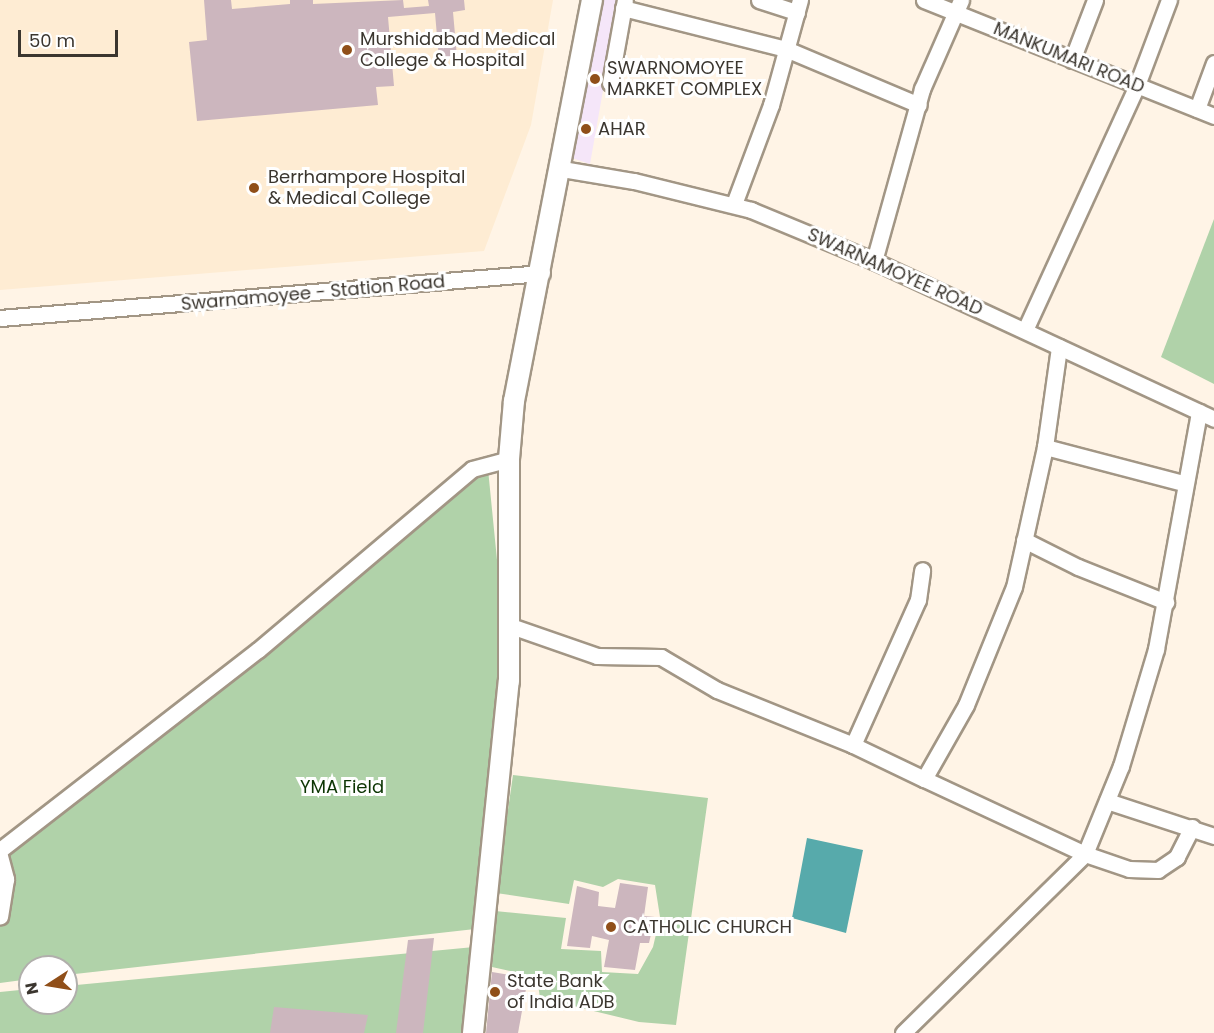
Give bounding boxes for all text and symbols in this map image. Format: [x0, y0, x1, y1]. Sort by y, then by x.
scale bar [21, 18, 122, 56]
street label: MANKUMARI ROAD [990, 18, 1148, 98]
text: 50 m [29, 28, 75, 53]
place label: Murshidabad Medical College & Hospital [360, 29, 555, 72]
marker: Murshidabad Medical College & Hospital [338, 41, 356, 59]
place label: SWARNOMOYEE MARKET COMPLEX [607, 58, 762, 100]
marker: SWARNOMOYEE MARKET COMPLEX [588, 72, 602, 86]
place label: AHAR [598, 118, 646, 140]
marker: AHAR [579, 122, 593, 136]
place label: Berrhampore Hospital & Medical College [268, 167, 465, 210]
marker: Berrhampore Hospital & Medical College [245, 179, 263, 197]
street label: SWARNAMOYEE ROAD [804, 224, 986, 320]
street label: Swarnamoyee - Station Road [180, 271, 446, 315]
park label: YMA Field [300, 776, 384, 798]
place label: CATHOLIC CHURCH [623, 916, 792, 938]
marker: CATHOLIC CHURCH [604, 920, 618, 934]
north arrow [18, 955, 78, 1015]
place label: State Bank of India ADB [507, 971, 615, 1014]
text: N [19, 980, 44, 997]
marker: State Bank of India ADB [488, 985, 502, 999]

